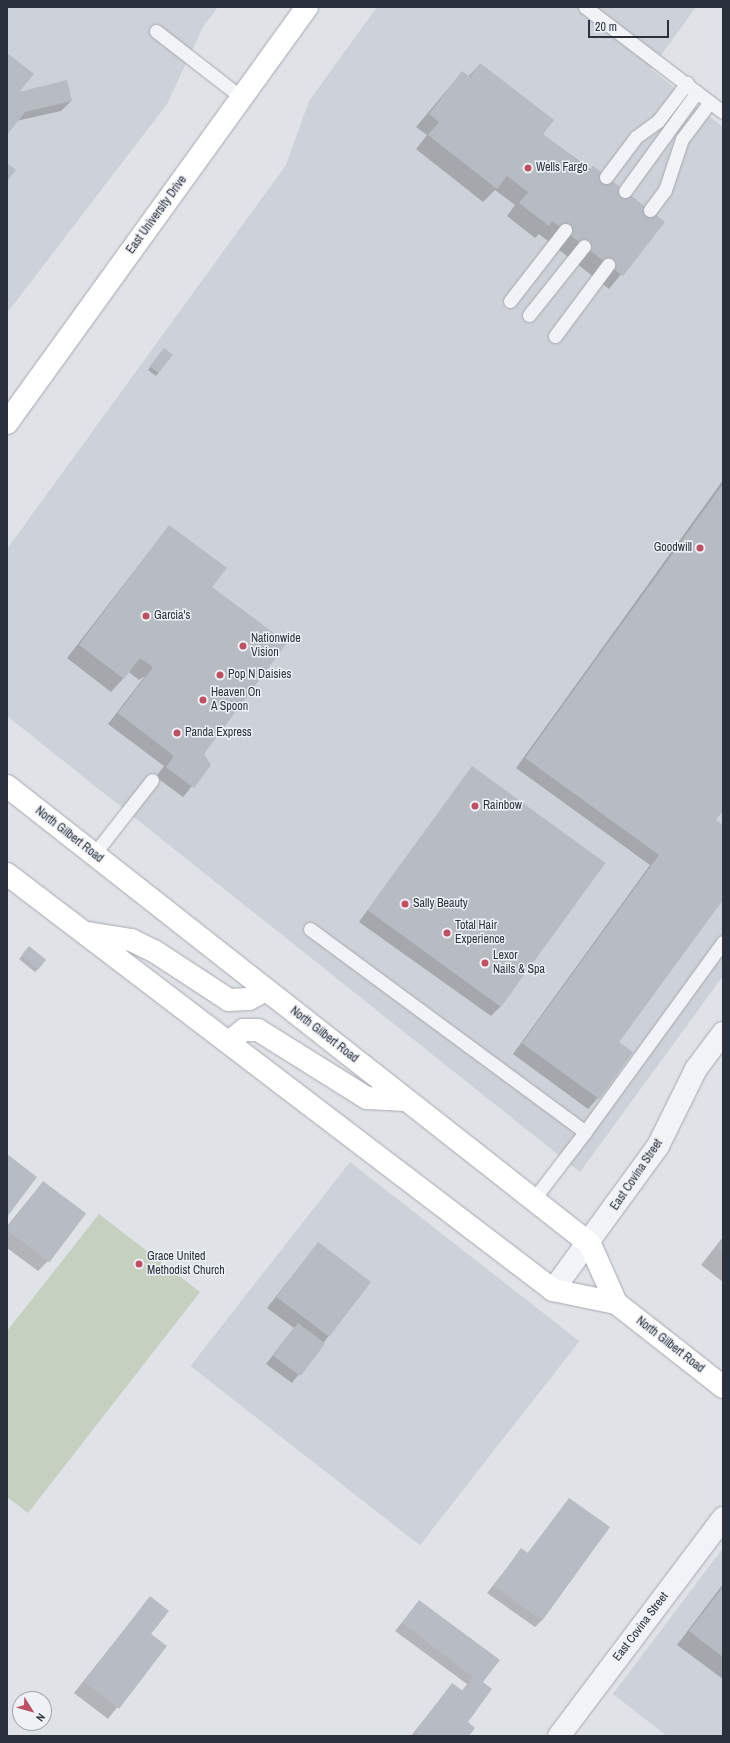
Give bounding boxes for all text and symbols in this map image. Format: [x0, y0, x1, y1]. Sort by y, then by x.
scale bar [590, 12, 671, 38]
text: 20 m [595, 19, 617, 35]
place label: Wells Fargo [536, 161, 588, 175]
marker: Wells Fargo [523, 163, 533, 173]
street label: East University Drive [124, 173, 190, 257]
place label: Goodwill [654, 541, 692, 555]
marker: Goodwill [695, 543, 705, 553]
place label: Garcia's [154, 609, 190, 623]
marker: Garcia's [141, 611, 151, 621]
place label: Nationwide Vision [251, 632, 301, 660]
marker: Nationwide Vision [238, 641, 248, 651]
place label: Pop N Daisies [228, 668, 291, 682]
marker: Pop N Daisies [215, 670, 225, 680]
place label: Heaven On A Spoon [211, 686, 261, 714]
marker: Heaven On A Spoon [198, 695, 208, 705]
place label: Panda Express [185, 726, 252, 740]
marker: Panda Express [172, 728, 182, 738]
place label: Rainbow [483, 799, 522, 813]
marker: Rainbow [470, 801, 480, 811]
street label: North Gilbert Road [32, 804, 106, 866]
place label: Sally Beauty [413, 897, 468, 911]
marker: Sally Beauty [400, 899, 410, 909]
place label: Total Hair Experience [455, 919, 505, 947]
marker: Total Hair Experience [442, 928, 452, 938]
place label: Lexor Nails & Spa [493, 949, 545, 977]
marker: Lexor Nails & Spa [480, 958, 490, 968]
street label: North Gilbert Road [287, 1004, 361, 1066]
street label: East Covina Street [608, 1137, 666, 1213]
place label: Grace United Methodist Church [147, 1250, 225, 1278]
marker: Grace United Methodist Church [134, 1259, 144, 1269]
street label: North Gilbert Road [633, 1314, 707, 1376]
street label: East Covina Street [610, 1590, 672, 1664]
north arrow [12, 1691, 52, 1731]
text: N [33, 1711, 48, 1724]

